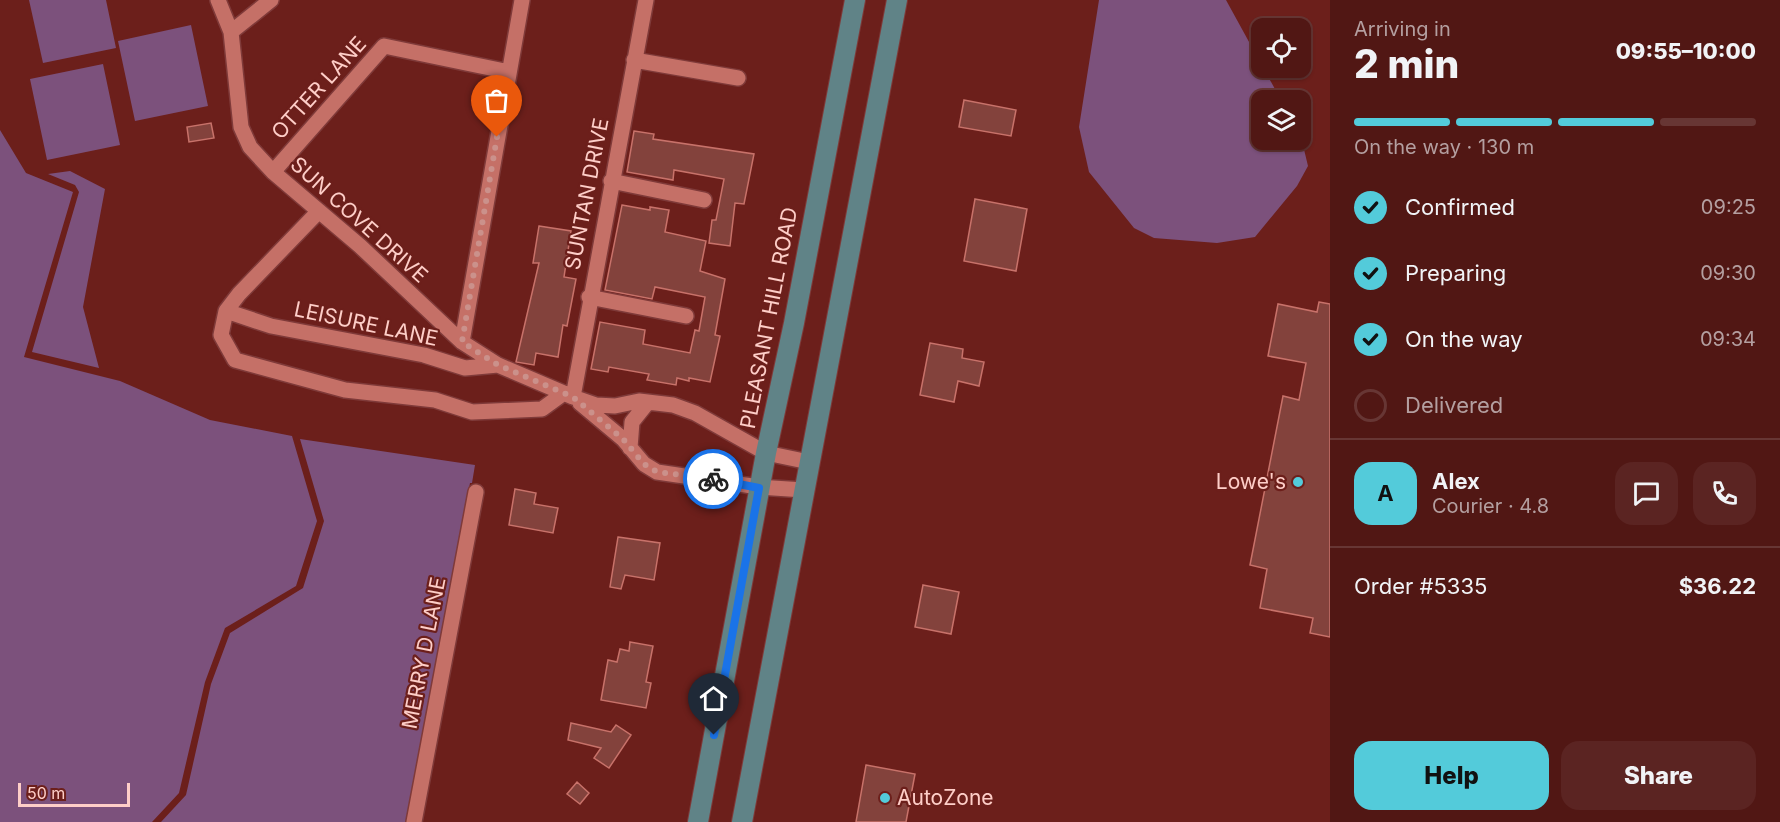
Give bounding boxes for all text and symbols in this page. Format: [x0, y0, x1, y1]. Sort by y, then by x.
text: Arriving in [1354, 17, 1451, 41]
map controls [1251, 18, 1311, 150]
button: locate [1251, 18, 1311, 78]
street label: OTTER LANE [266, 31, 371, 144]
text: 09:55–10:00 [1616, 38, 1756, 64]
text: 2 min [1354, 40, 1459, 87]
pin [471, 75, 522, 137]
icon: bag [480, 84, 513, 117]
button: layers [1251, 90, 1311, 150]
street label: SUNTAN DRIVE [560, 116, 614, 272]
text: On the way · 130 m [1354, 135, 1534, 159]
street label: SUN COVE DRIVE [286, 151, 433, 288]
icon: check [1354, 191, 1387, 224]
text: Confirmed [1405, 194, 1515, 220]
text: 09:25 [1701, 195, 1756, 219]
street label: PLEASANT HILL ROAD [735, 205, 802, 431]
icon: check [1354, 257, 1387, 290]
text: Preparing [1405, 260, 1506, 286]
text: 09:30 [1700, 261, 1756, 285]
street label: LEISURE LANE [292, 296, 440, 351]
icon: check [1354, 323, 1387, 356]
text: On the way [1405, 326, 1523, 352]
text: 09:34 [1700, 327, 1756, 351]
text: Delivered [1405, 392, 1503, 418]
courier [683, 449, 743, 509]
button: chat [1615, 462, 1678, 525]
button: phone [1693, 462, 1756, 525]
icon: bike [697, 463, 730, 496]
text: Alex [1432, 468, 1480, 494]
place label: Lowe's [1216, 469, 1286, 494]
marker: Lowe's [1291, 475, 1305, 489]
text: A [1377, 480, 1394, 506]
text: Courier · 4.8 [1432, 494, 1549, 518]
text: Order #5335 [1354, 573, 1487, 599]
text: $36.22 [1679, 573, 1756, 599]
street label: MERRY D LANE [397, 575, 450, 731]
pin [688, 673, 739, 735]
icon: home [697, 682, 730, 715]
button: Help [1354, 741, 1549, 810]
button: Share [1561, 741, 1756, 810]
scale bar [18, 780, 130, 808]
text: 50 m [27, 783, 65, 803]
place label: AutoZone [897, 785, 994, 810]
marker: AutoZone [878, 791, 892, 805]

